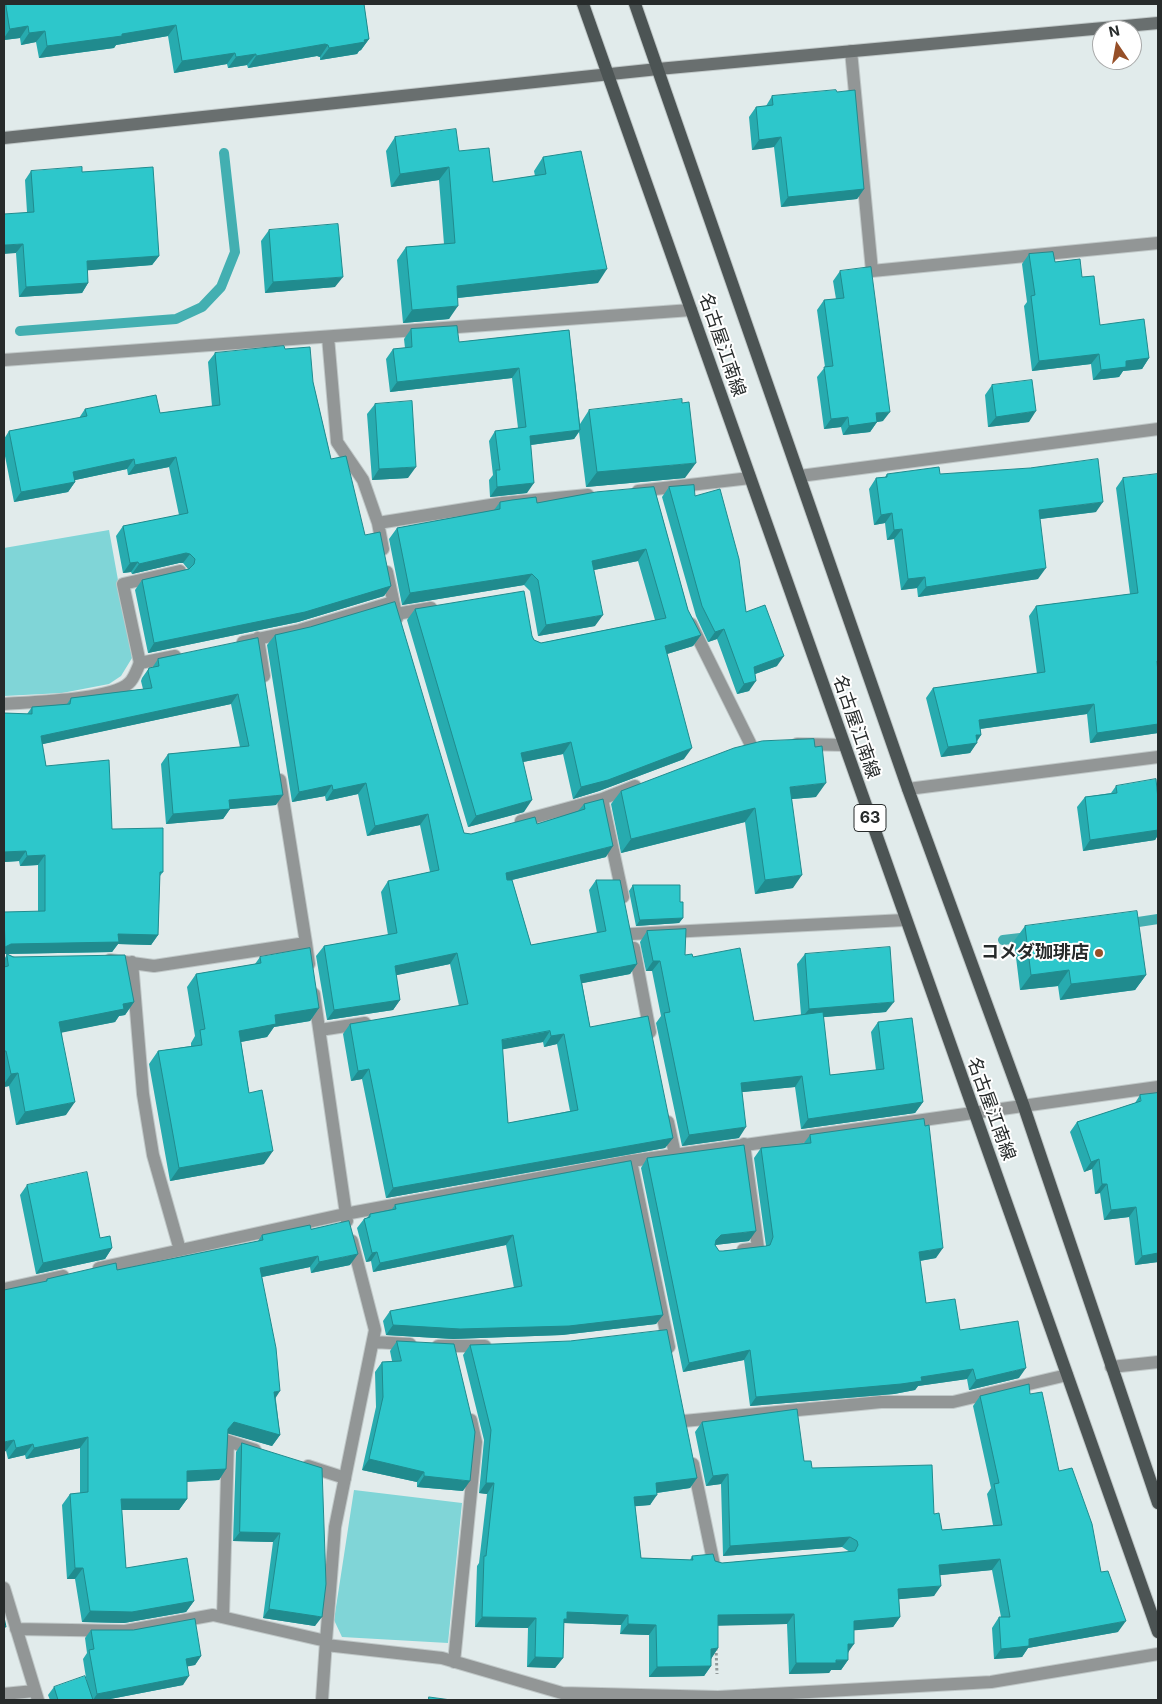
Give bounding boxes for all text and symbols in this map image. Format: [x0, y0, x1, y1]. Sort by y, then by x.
north arrow [1092, 20, 1142, 70]
text: N [1107, 21, 1121, 40]
street label: 名古屋江南線 [694, 290, 750, 400]
street label: 名古屋江南線 [828, 672, 884, 782]
road number: 63 [854, 804, 886, 831]
place label: コメダ珈琲店 [981, 942, 1089, 964]
marker: コメダ珈琲店 [1093, 947, 1105, 959]
street label: 名古屋江南線 [962, 1055, 1020, 1163]

